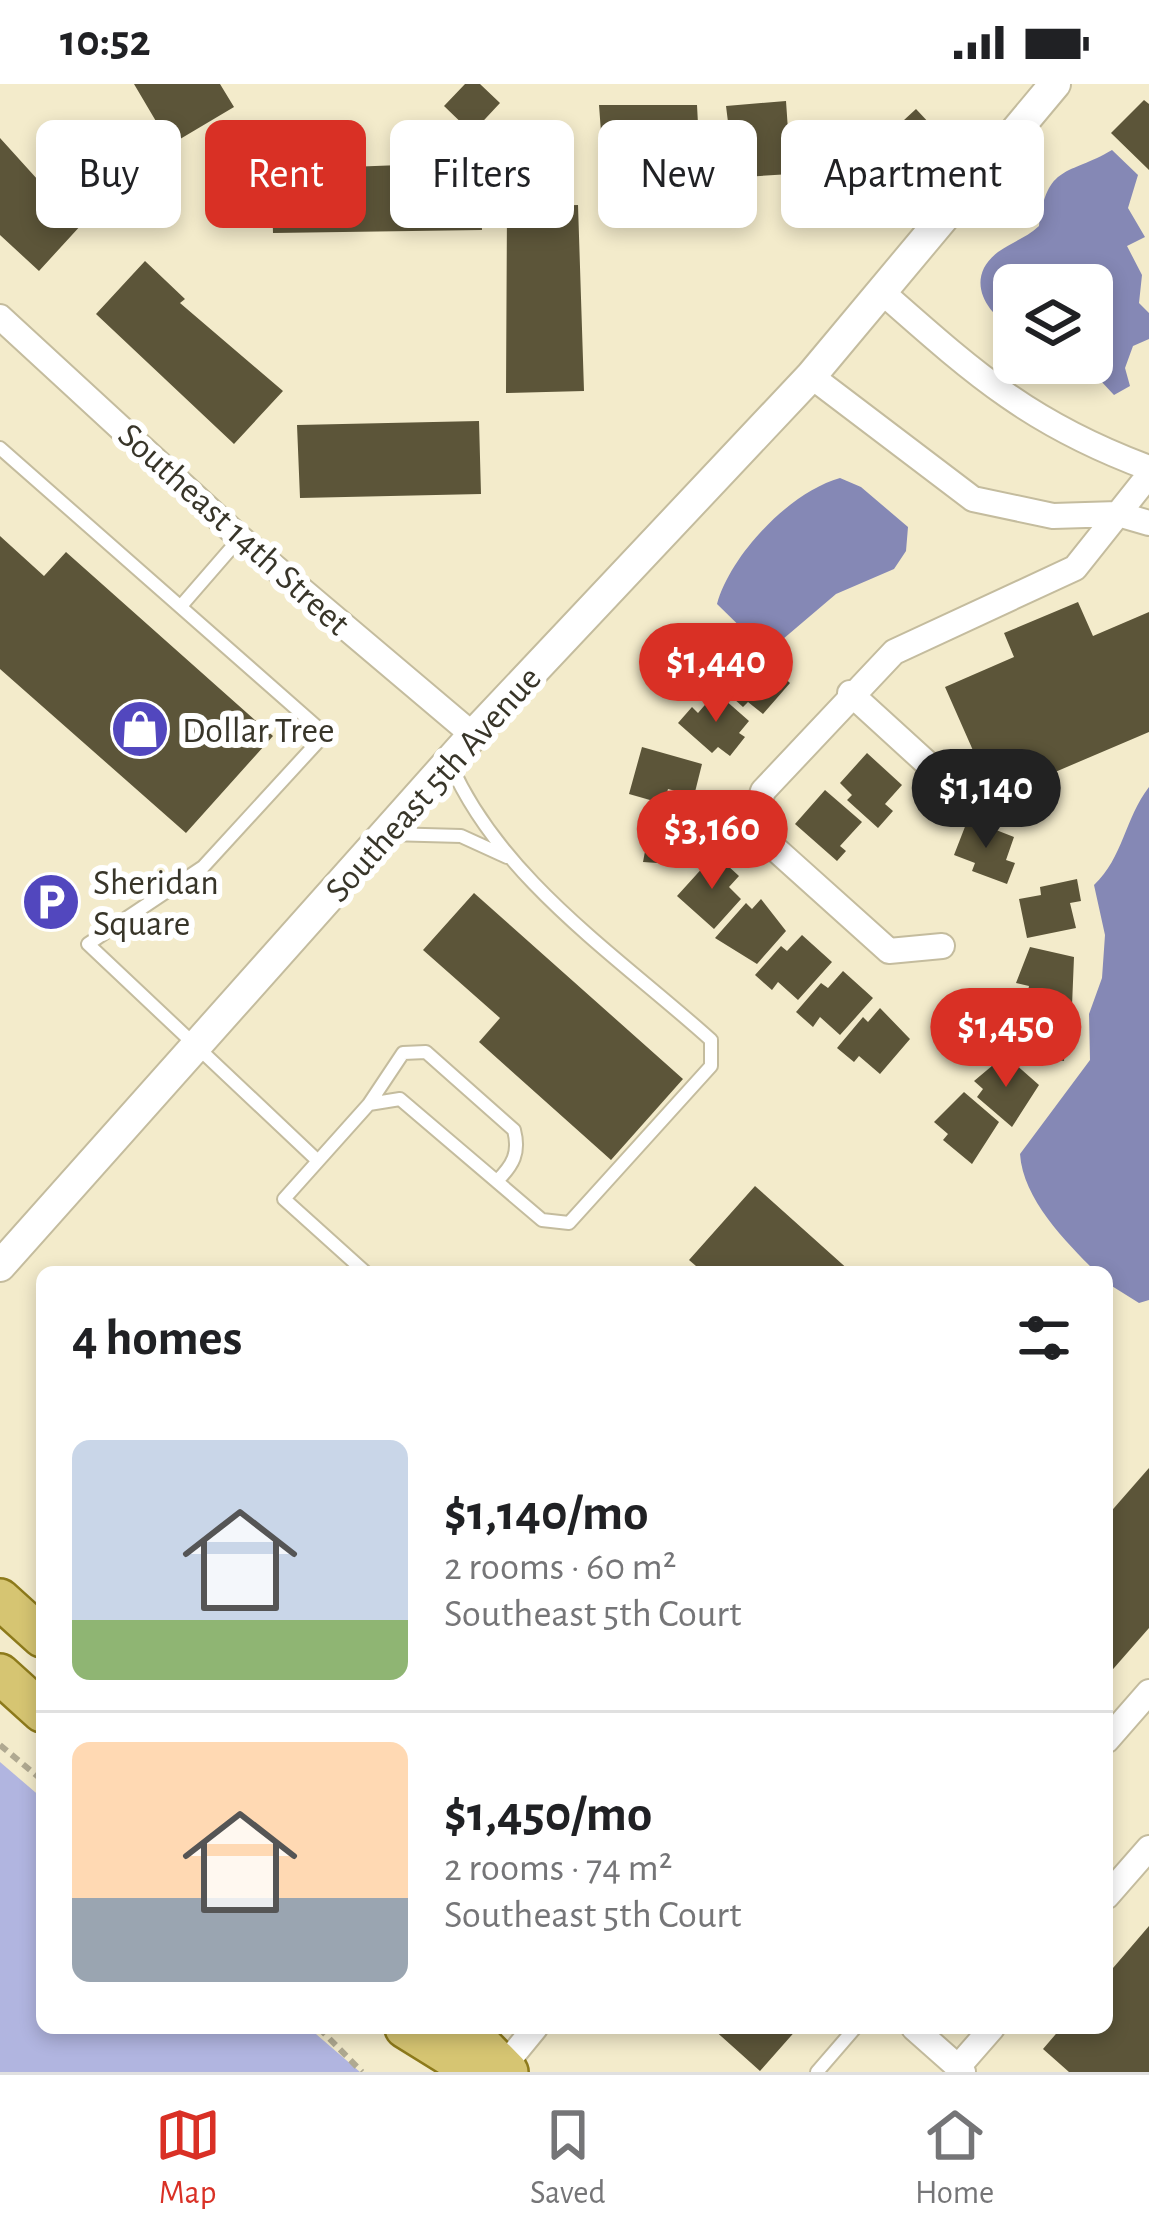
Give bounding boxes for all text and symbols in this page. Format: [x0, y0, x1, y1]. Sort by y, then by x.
text: 10:52 [60, 19, 151, 64]
chip: Buy [36, 120, 181, 228]
chip: Rent [205, 120, 366, 228]
chip: Filters [390, 120, 574, 228]
chip: New [598, 120, 757, 228]
chip: Apartment [781, 120, 1044, 228]
map controls [993, 264, 1113, 384]
button: layers [993, 264, 1113, 384]
street label: Southeast 14th Street [111, 417, 356, 643]
pin: $1,440 [618, 623, 814, 725]
text: $1,440 [666, 642, 766, 681]
street label: Southeast 5th Avenue [319, 660, 548, 909]
shop icon: Dollar Tree [109, 698, 171, 760]
place label: Dollar Tree [182, 713, 335, 749]
pin: $1,140 [888, 749, 1084, 851]
text: $1,140 [939, 768, 1033, 807]
pin: $3,160 [614, 790, 810, 892]
text: $3,160 [664, 809, 760, 848]
place label: Sheridan Square [93, 865, 219, 942]
parking icon: Sheridan Square [20, 871, 82, 933]
pin: $1,450 [908, 988, 1104, 1090]
text: $1,450 [957, 1007, 1055, 1046]
icon: filters [1011, 1305, 1077, 1371]
text: 4 homes [72, 1313, 242, 1364]
icon: home [168, 1488, 312, 1632]
text: $1,140/mo [444, 1488, 648, 1539]
text: 2 rooms · 60 m² [444, 1548, 676, 1587]
text: Southeast 5th Court [444, 1595, 741, 1634]
text: $1,450/mo [444, 1789, 652, 1840]
icon: home [168, 1790, 312, 1934]
text: 2 rooms · 74 m² [444, 1849, 672, 1888]
text: Southeast 5th Court [444, 1896, 741, 1935]
tab: Map [155, 2102, 221, 2214]
tab: Saved [530, 2102, 606, 2214]
tab: Home [915, 2102, 994, 2214]

